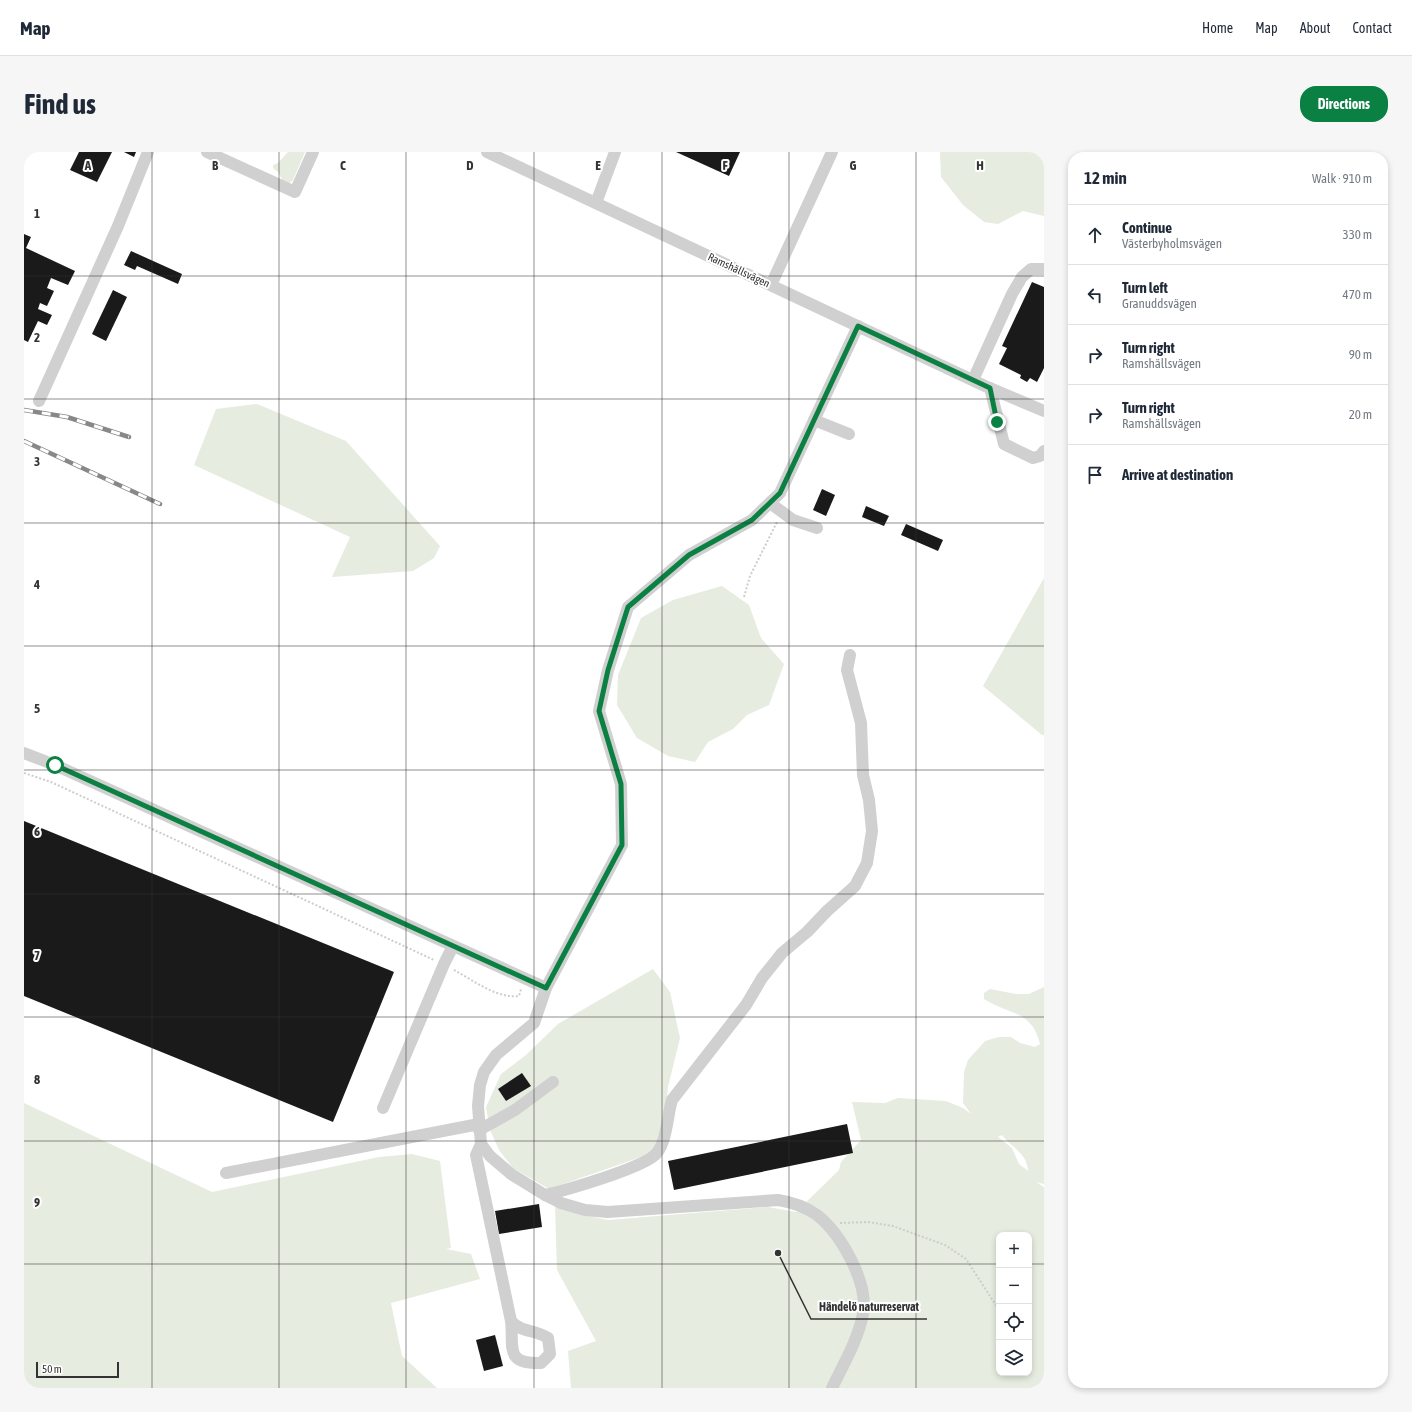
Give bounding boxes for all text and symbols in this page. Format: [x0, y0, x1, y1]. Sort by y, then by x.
text: Map [20, 17, 51, 39]
text: Home [1202, 20, 1233, 36]
text: Map [1255, 20, 1278, 36]
text: About [1300, 20, 1331, 36]
text: Contact [1353, 20, 1392, 36]
button: Directions [1300, 86, 1388, 122]
text: Find us [24, 88, 96, 120]
text: A [84, 158, 92, 173]
text: B [212, 158, 219, 173]
text: C [340, 158, 346, 173]
text: D [466, 158, 474, 173]
text: E [595, 158, 601, 173]
text: F [722, 158, 728, 173]
text: G [850, 158, 857, 173]
text: H [976, 158, 984, 173]
text: 12 min [1084, 168, 1127, 188]
text: Walk · 910 m [1312, 171, 1372, 186]
text: 1 [34, 206, 40, 221]
text: Continue [1122, 219, 1172, 236]
icon: ahead [1084, 224, 1106, 246]
text: 330 m [1343, 227, 1372, 242]
text: Västerbyholmsvägen [1122, 236, 1222, 251]
street label: Ramshällsvägen [706, 250, 772, 290]
text: Turn left [1122, 279, 1168, 296]
icon: left [1084, 284, 1106, 306]
text: 470 m [1343, 287, 1372, 302]
text: Granuddsvägen [1122, 296, 1197, 311]
text: 2 [34, 330, 40, 345]
text: Turn right [1122, 339, 1175, 356]
icon: right [1084, 344, 1106, 366]
text: 90 m [1349, 347, 1372, 362]
text: Ramshällsvägen [1122, 356, 1201, 371]
text: Turn right [1122, 399, 1175, 416]
icon: right [1084, 404, 1106, 426]
text: 20 m [1349, 407, 1372, 422]
route end [988, 413, 1006, 431]
text: Ramshällsvägen [1122, 416, 1201, 431]
text: 3 [34, 454, 40, 469]
icon: arrive [1084, 464, 1106, 486]
text: Arrive at destination [1122, 466, 1233, 483]
text: 4 [33, 577, 40, 592]
text: 5 [34, 701, 40, 716]
route start [46, 756, 64, 774]
text: 6 [34, 824, 40, 839]
text: 7 [34, 948, 40, 963]
text: 8 [34, 1072, 40, 1087]
text: 9 [34, 1195, 40, 1210]
map controls [996, 1232, 1032, 1376]
button: + [996, 1232, 1032, 1268]
button: − [996, 1268, 1032, 1304]
callout: Händelö naturreservat [811, 1295, 927, 1319]
text: Händelö naturreservat [819, 1300, 920, 1314]
button: locate [996, 1304, 1032, 1340]
button: layers [996, 1340, 1032, 1376]
scale bar [36, 1360, 119, 1379]
text: 50 m [42, 1363, 62, 1375]

